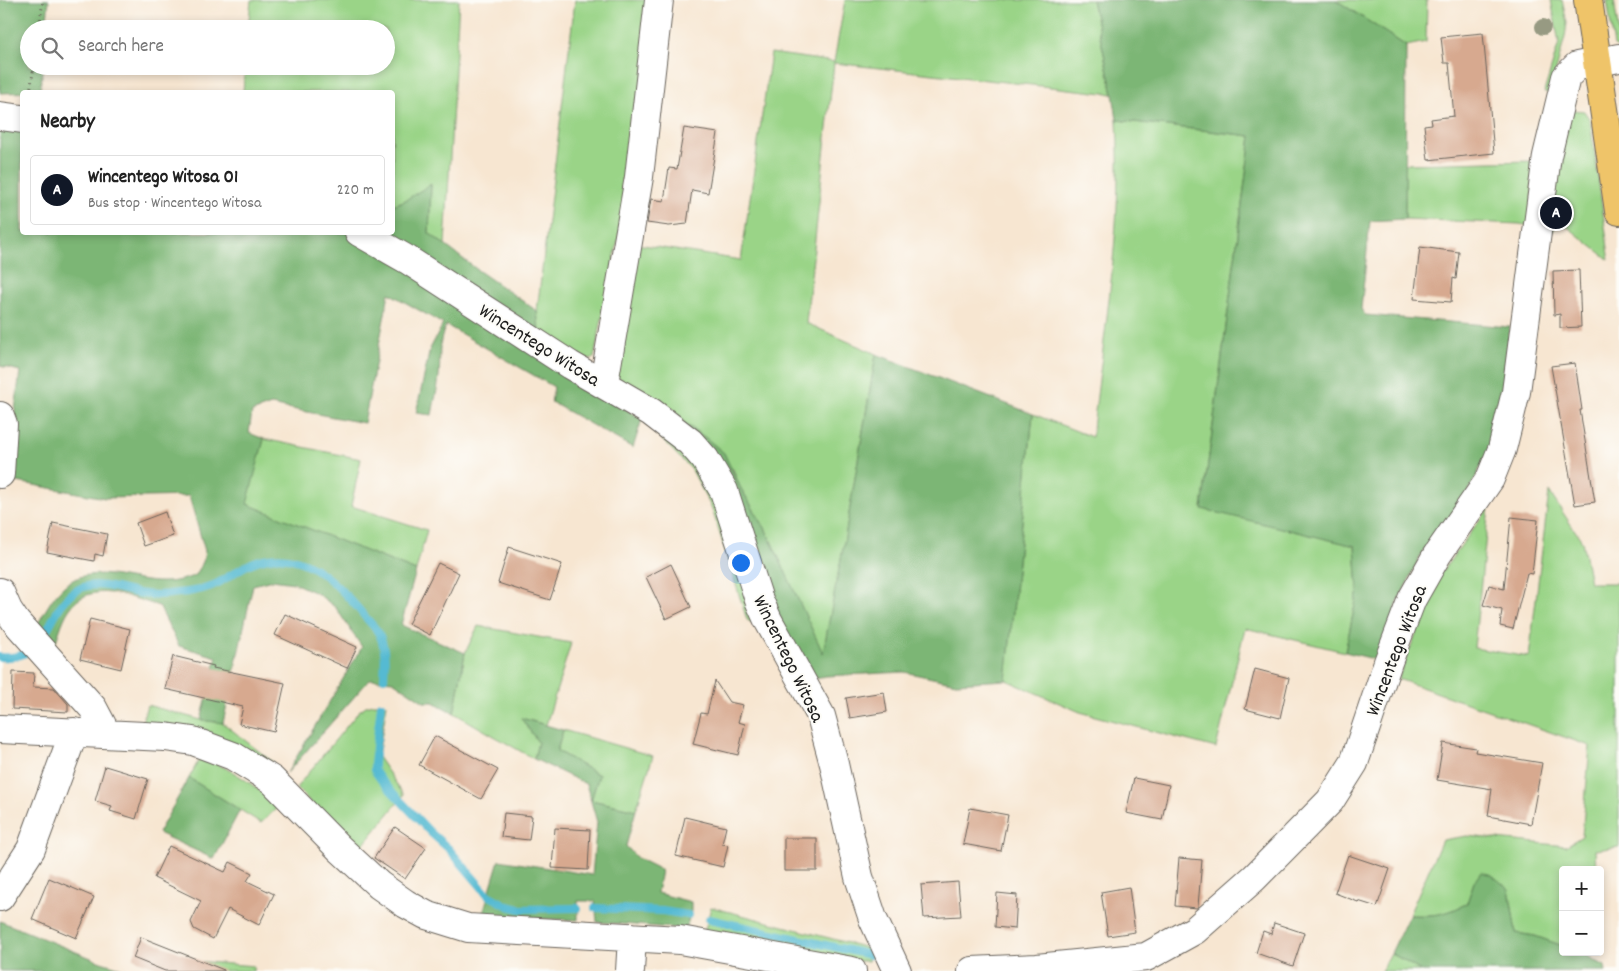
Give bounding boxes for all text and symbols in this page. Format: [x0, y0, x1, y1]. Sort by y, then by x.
search box [20, 20, 395, 75]
icon: search [38, 34, 66, 62]
text: Search here [78, 34, 164, 61]
text: Nearby [40, 108, 95, 138]
text: Wincentego Witosa 01 [88, 165, 238, 192]
text: A [53, 179, 61, 202]
text: 220 m [337, 179, 374, 202]
text: Bus stop · Wincentego Witosa [88, 192, 262, 215]
pin: A [1540, 194, 1572, 232]
street label: Wincentego Witosa [472, 298, 605, 395]
your location [728, 550, 754, 576]
street label: Wincentego Witosa [1360, 581, 1436, 721]
street label: Wincentego Witosa [744, 591, 830, 728]
map controls [1559, 866, 1604, 956]
button: + [1559, 866, 1604, 911]
button: − [1559, 911, 1604, 956]

